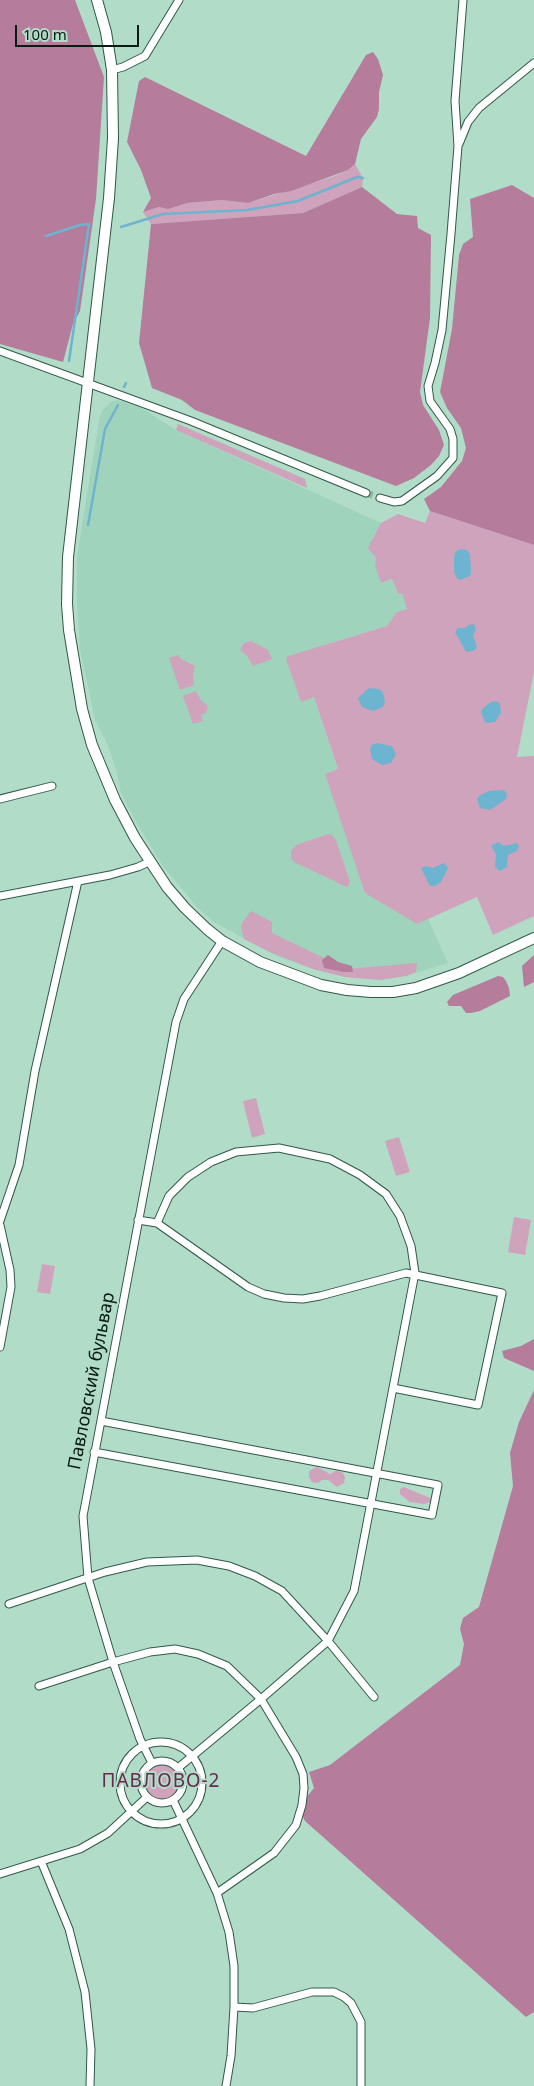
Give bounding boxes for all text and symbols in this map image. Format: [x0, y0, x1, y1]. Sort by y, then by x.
scale bar [18, 15, 141, 47]
text: 100 m [23, 24, 67, 44]
street label: Павловский бульвар [64, 1291, 120, 1471]
district label: ПАВЛОВО-2 [100, 1771, 222, 1793]

